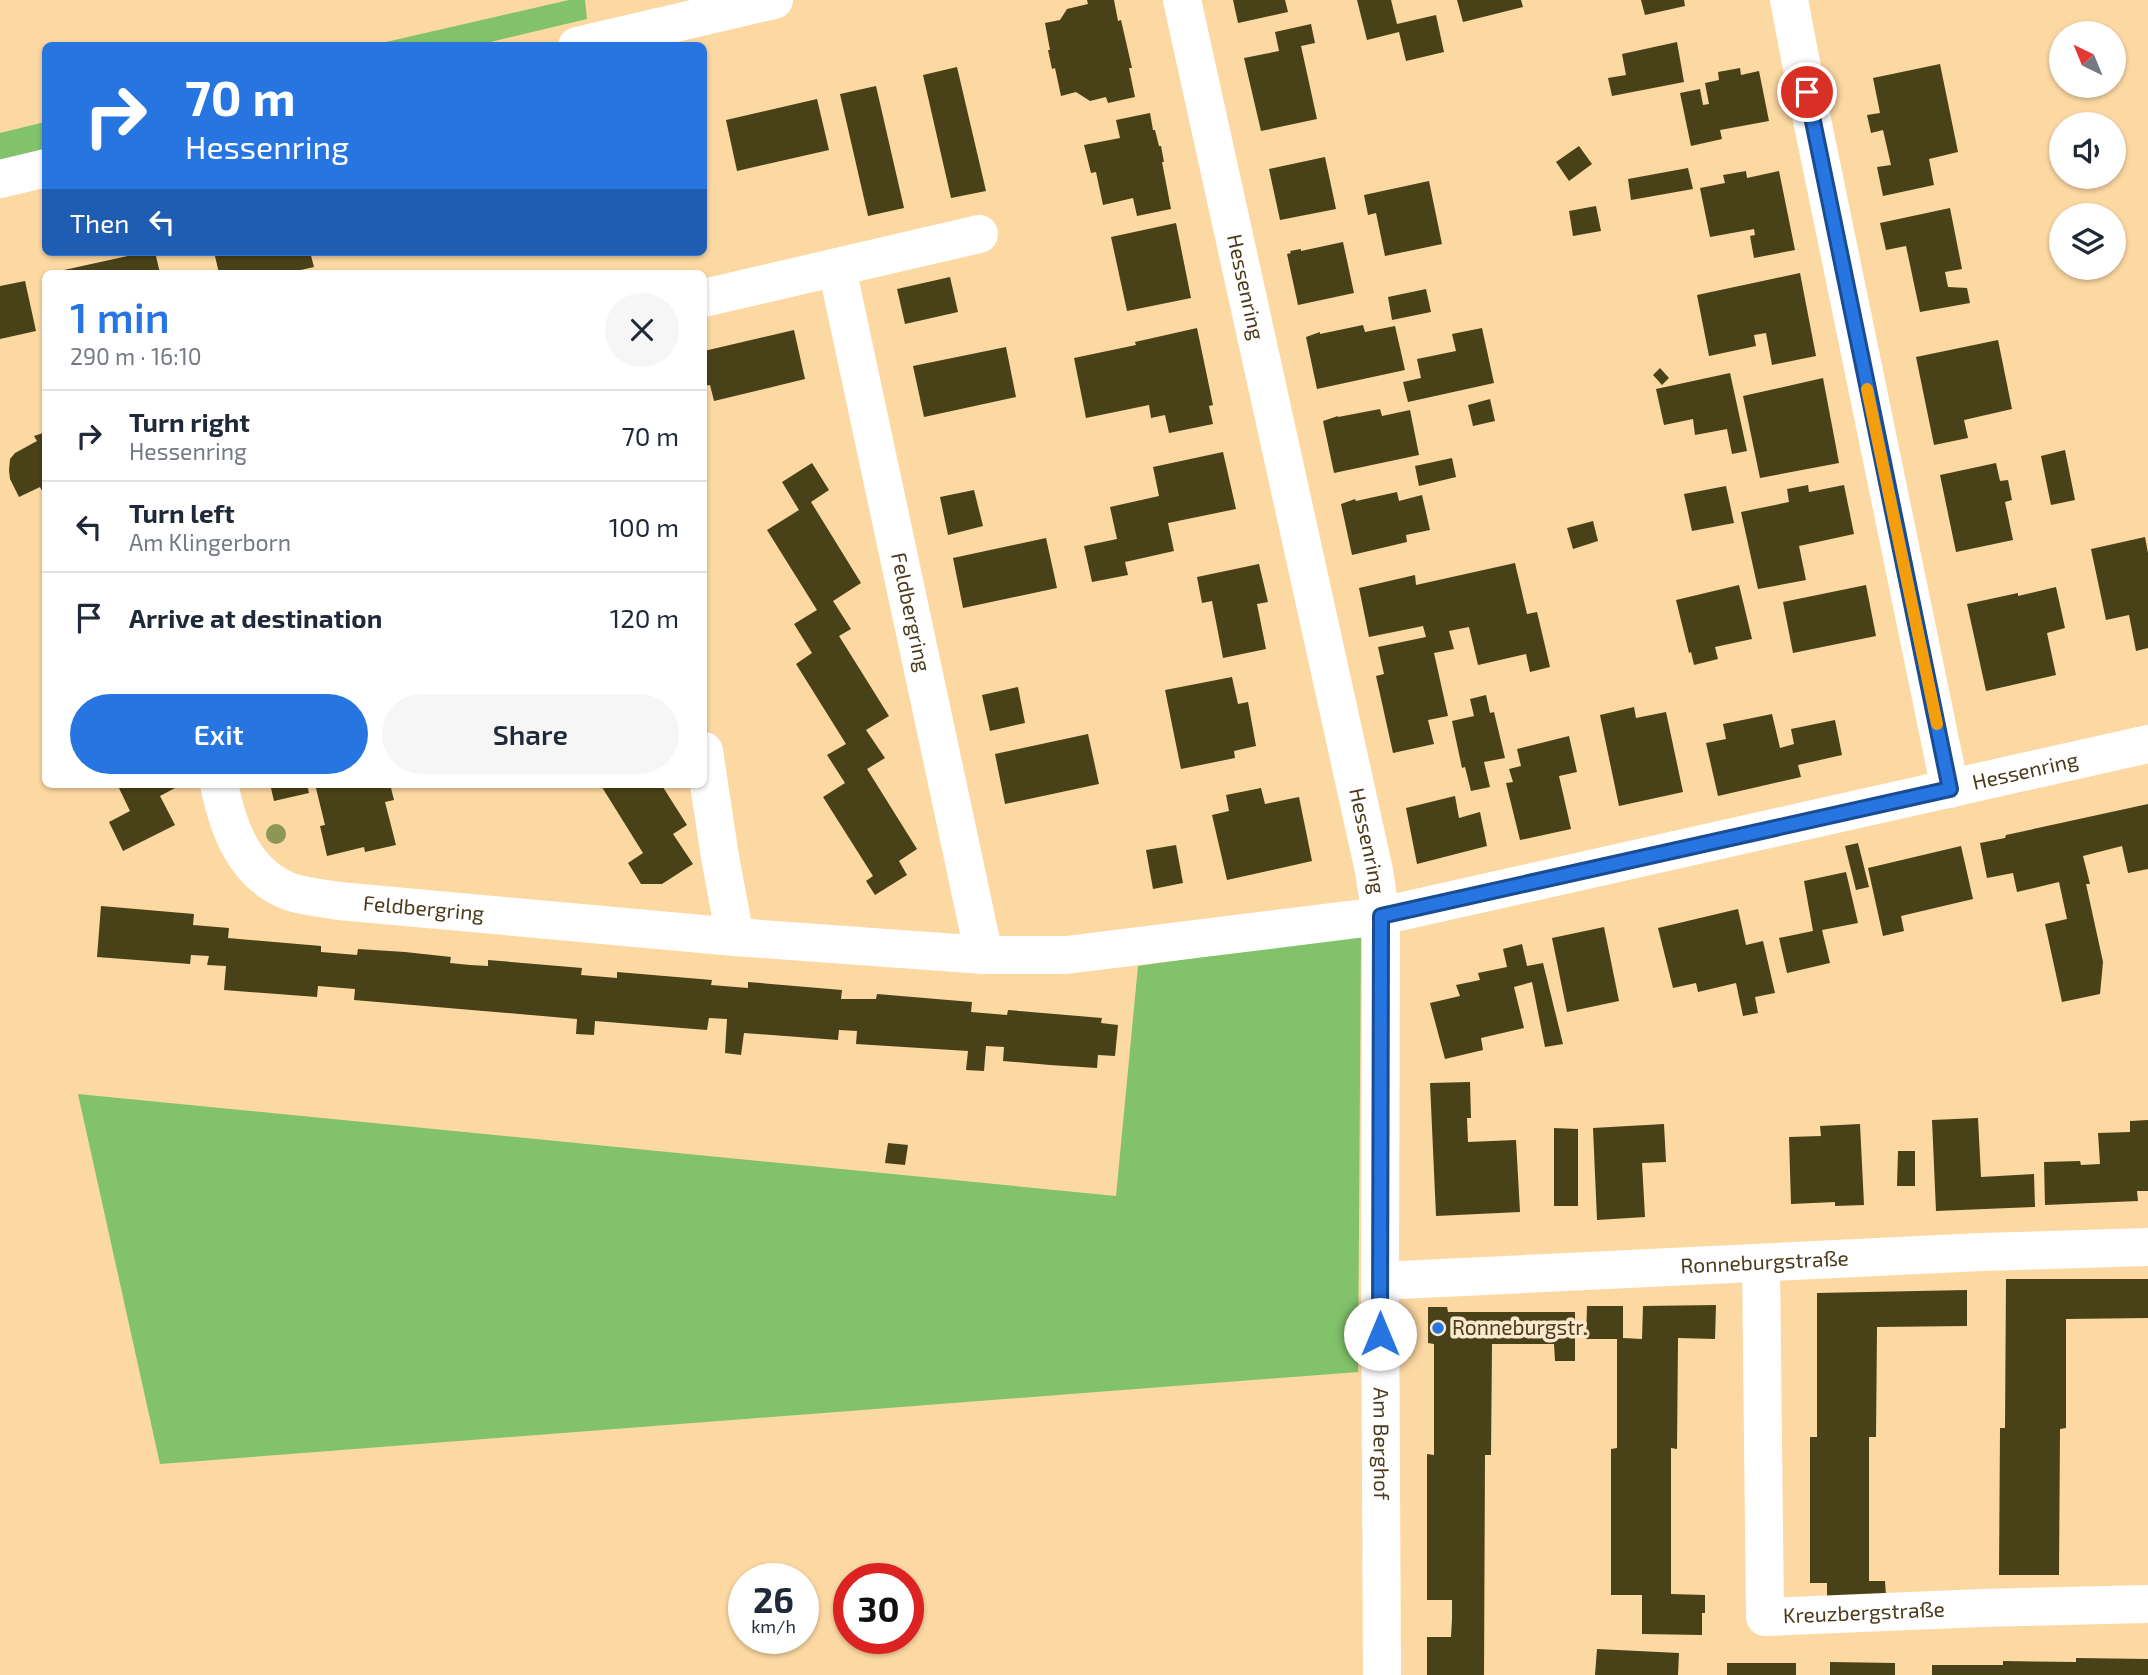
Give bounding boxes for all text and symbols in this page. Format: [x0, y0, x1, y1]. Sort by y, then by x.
north arrow [2049, 21, 2126, 98]
map controls [2049, 21, 2126, 280]
pin [1777, 62, 1837, 122]
text: 70 m [185, 67, 296, 126]
icon: right [70, 70, 161, 161]
icon: arrive [1788, 73, 1826, 111]
button: sound [2049, 112, 2126, 189]
text: Hessenring [185, 127, 349, 165]
icon: left [143, 203, 181, 241]
button: layers [2049, 203, 2126, 280]
text: Then [70, 207, 129, 238]
street label: Hessenring [1223, 232, 1271, 342]
text: 1 min [70, 291, 170, 341]
button: close [605, 293, 679, 367]
text: 290 m · 16:10 [70, 342, 202, 370]
text: Turn right [129, 406, 250, 437]
icon: right [70, 417, 108, 455]
text: 70 m [621, 420, 679, 451]
text: Hessenring [129, 437, 247, 465]
text: Turn left [129, 497, 235, 528]
icon: left [70, 508, 108, 546]
text: 100 m [609, 511, 679, 542]
text: Am Klingerborn [129, 528, 291, 556]
street label: Feldbergring [887, 550, 937, 674]
icon: arrive [70, 599, 108, 637]
text: Arrive at destination [129, 602, 382, 633]
text: 120 m [610, 602, 679, 633]
button: Exit [70, 694, 368, 774]
button: Share [382, 694, 679, 774]
street label: Hessenring [1970, 746, 2081, 794]
street label: Hessenring [1345, 785, 1391, 896]
street label: Feldbergring [362, 889, 486, 925]
street label: Ronneburgstraße [1680, 1244, 1849, 1277]
position arrow [1343, 1297, 1417, 1371]
place label: Ronneburgstr. [1452, 1314, 1587, 1339]
marker: Ronneburgstr. [1430, 1320, 1446, 1336]
street label: Am Berghof [1370, 1387, 1395, 1501]
speed limit sign: 30 [833, 1563, 924, 1654]
text: 26 [753, 1578, 794, 1620]
street label: Kreuzbergstraße [1782, 1596, 1945, 1627]
text: km/h [751, 1615, 796, 1637]

